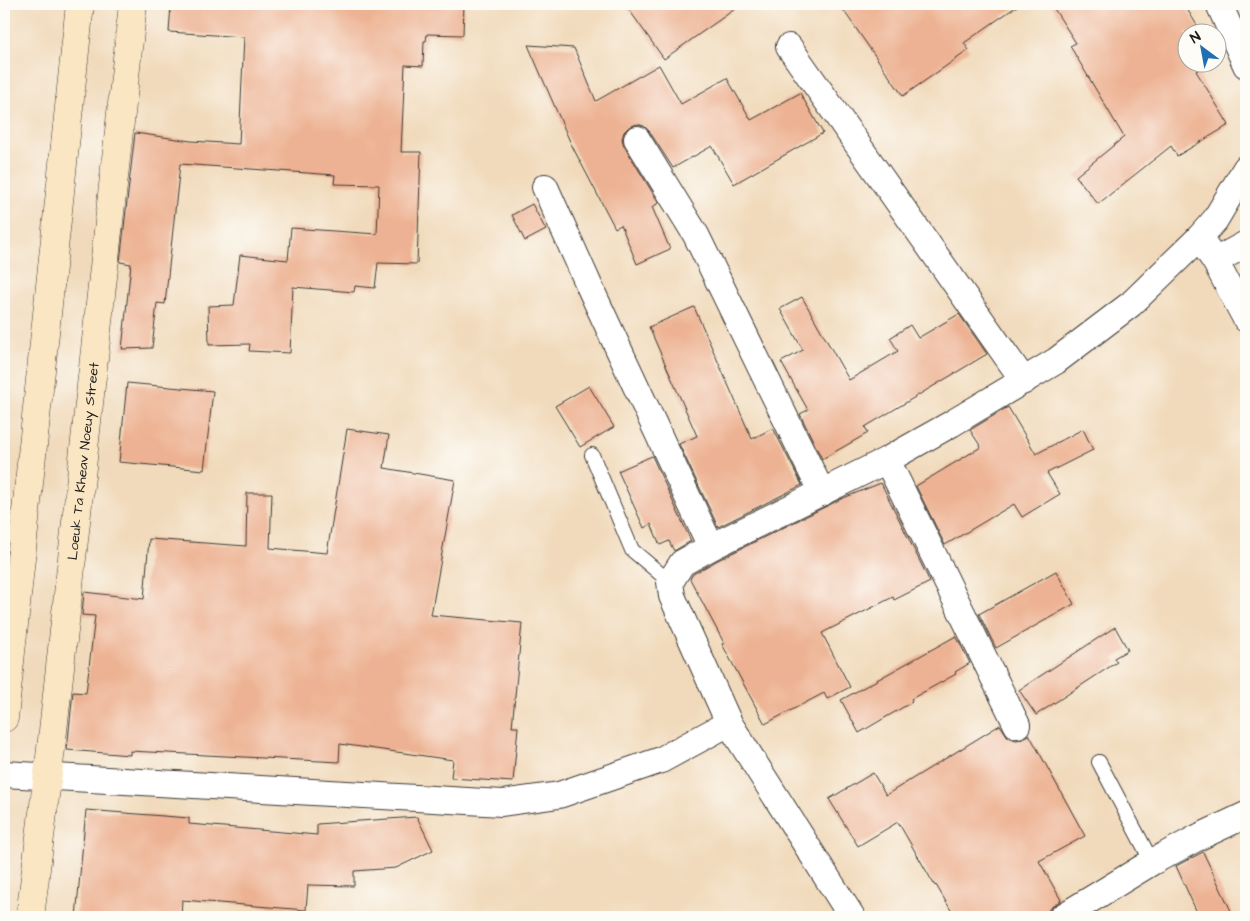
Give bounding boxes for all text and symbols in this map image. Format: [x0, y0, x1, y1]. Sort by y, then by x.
north arrow [1178, 22, 1228, 72]
text: N [1187, 27, 1205, 49]
street label: Loeuk Ta Kheav Noeuy Street [63, 361, 105, 561]

